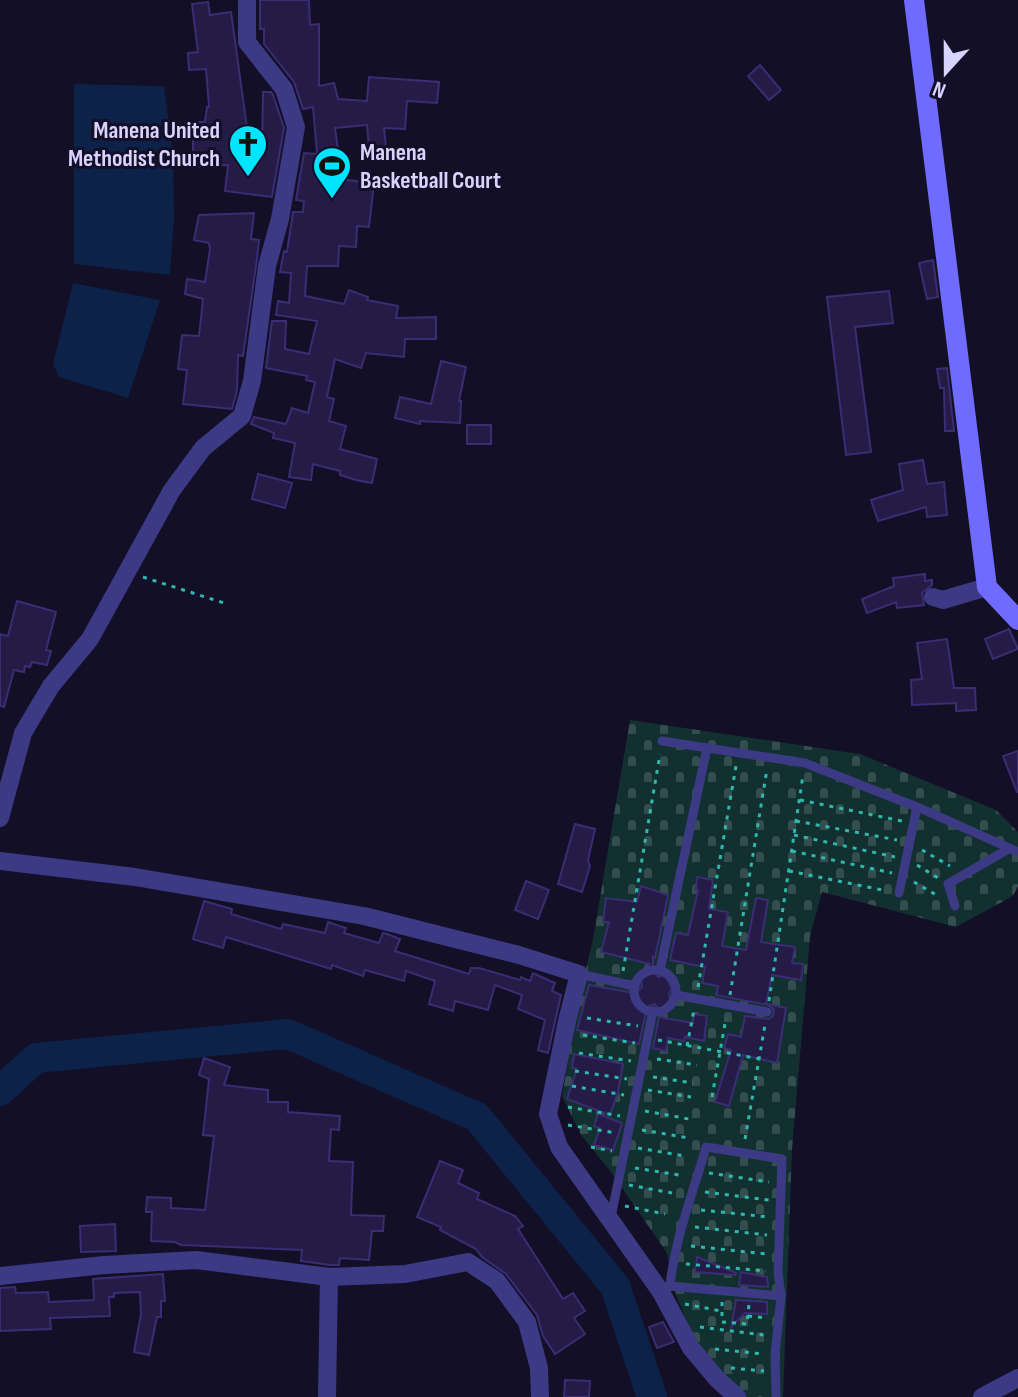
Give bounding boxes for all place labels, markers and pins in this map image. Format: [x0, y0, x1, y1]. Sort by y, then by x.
place label: Manena United Methodist Church [68, 116, 220, 173]
church icon: Manena United Methodist Church [227, 123, 269, 178]
place label: Manena Basketball Court [360, 138, 501, 195]
sports icon: Manena Basketball Court [311, 145, 353, 200]

